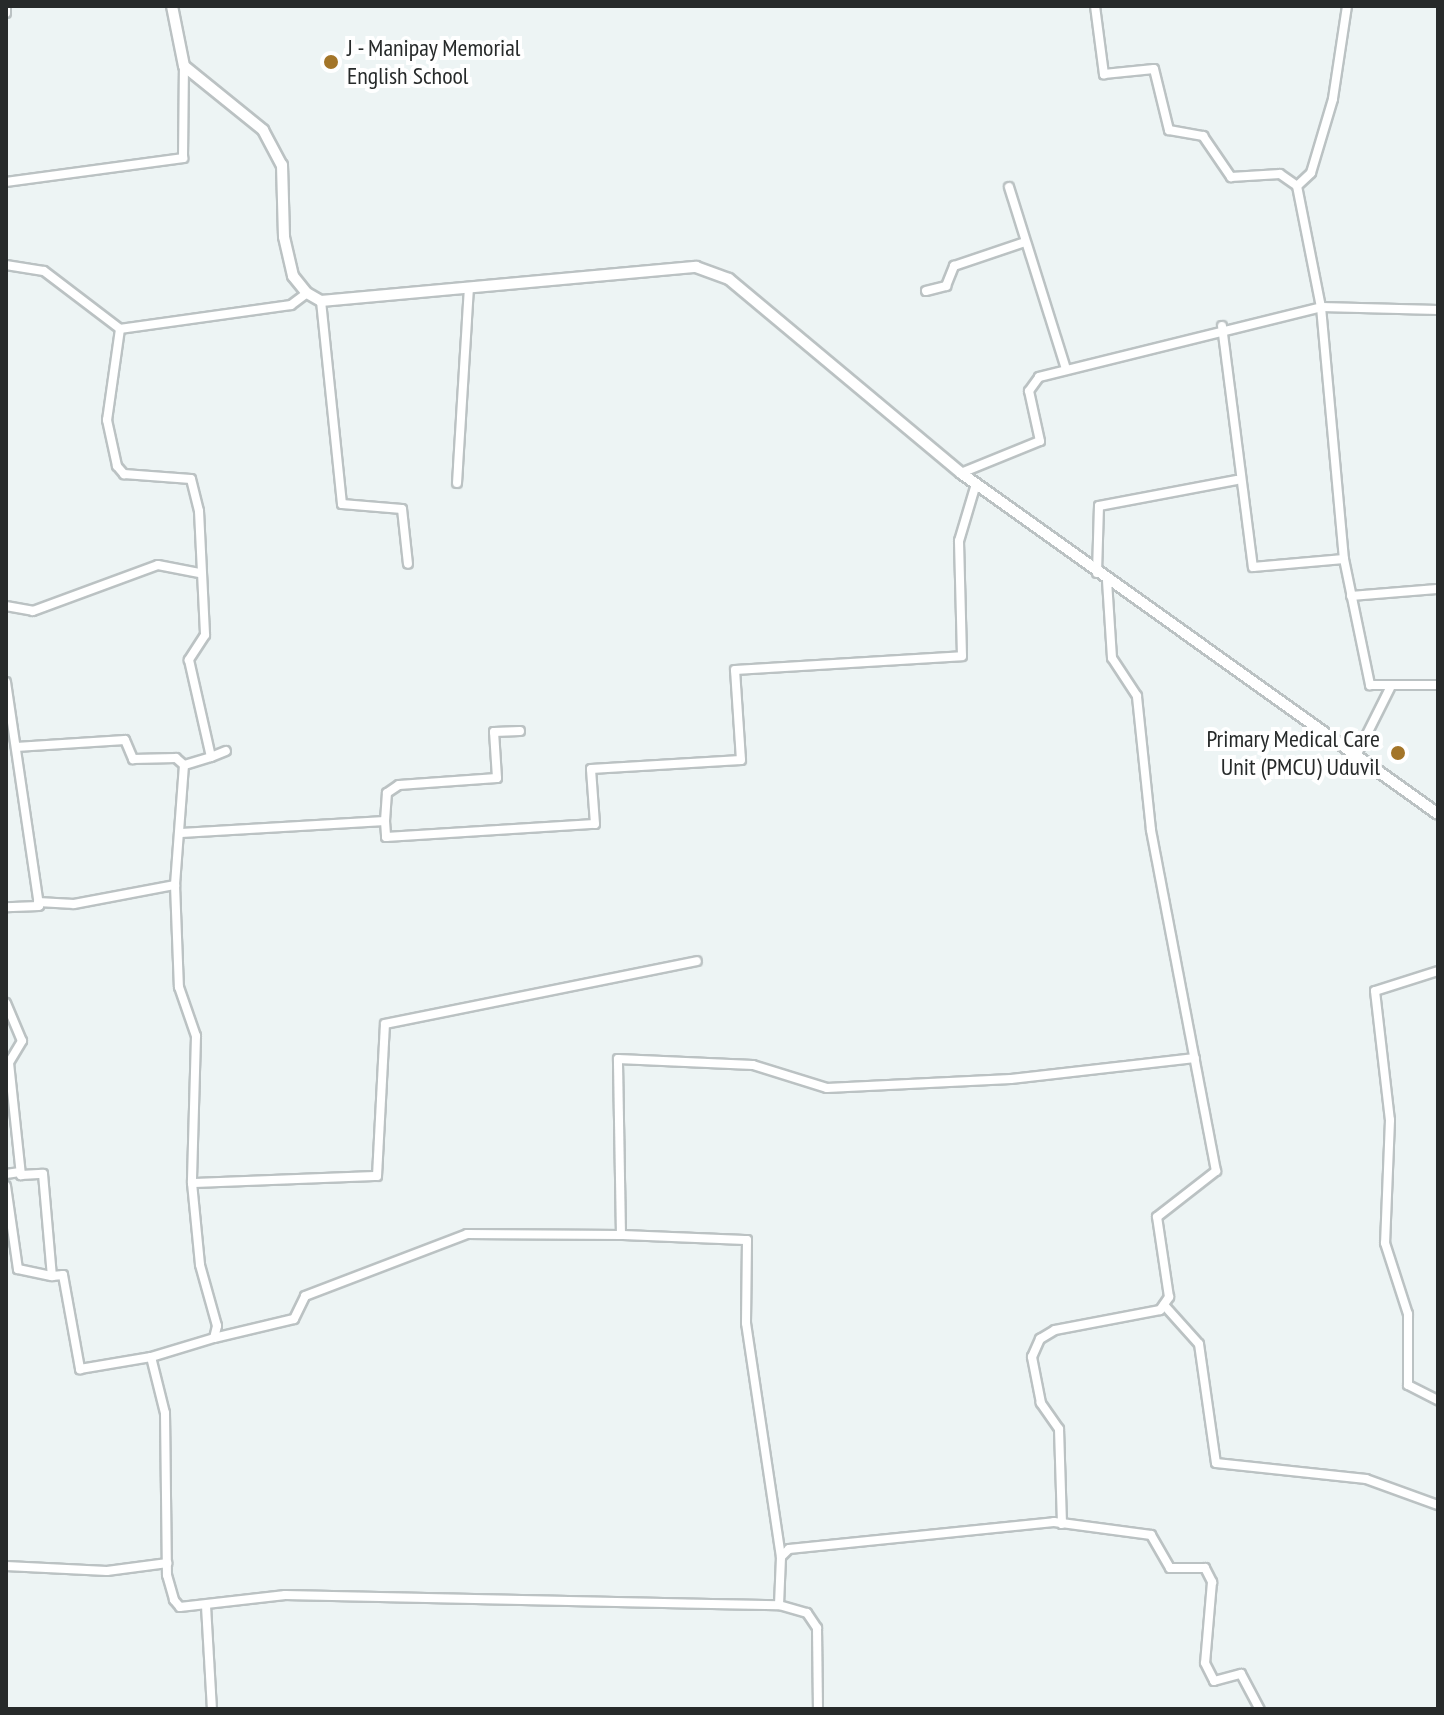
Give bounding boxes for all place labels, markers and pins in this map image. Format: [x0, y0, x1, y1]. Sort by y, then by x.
place label: J - Manipay Memorial English School [347, 34, 523, 90]
marker: J - Manipay Memorial English School [322, 53, 340, 71]
place label: Primary Medical Care Unit (PMCU) Uduvil [1206, 725, 1380, 781]
marker: Primary Medical Care Unit (PMCU) Uduvil [1387, 742, 1409, 764]

